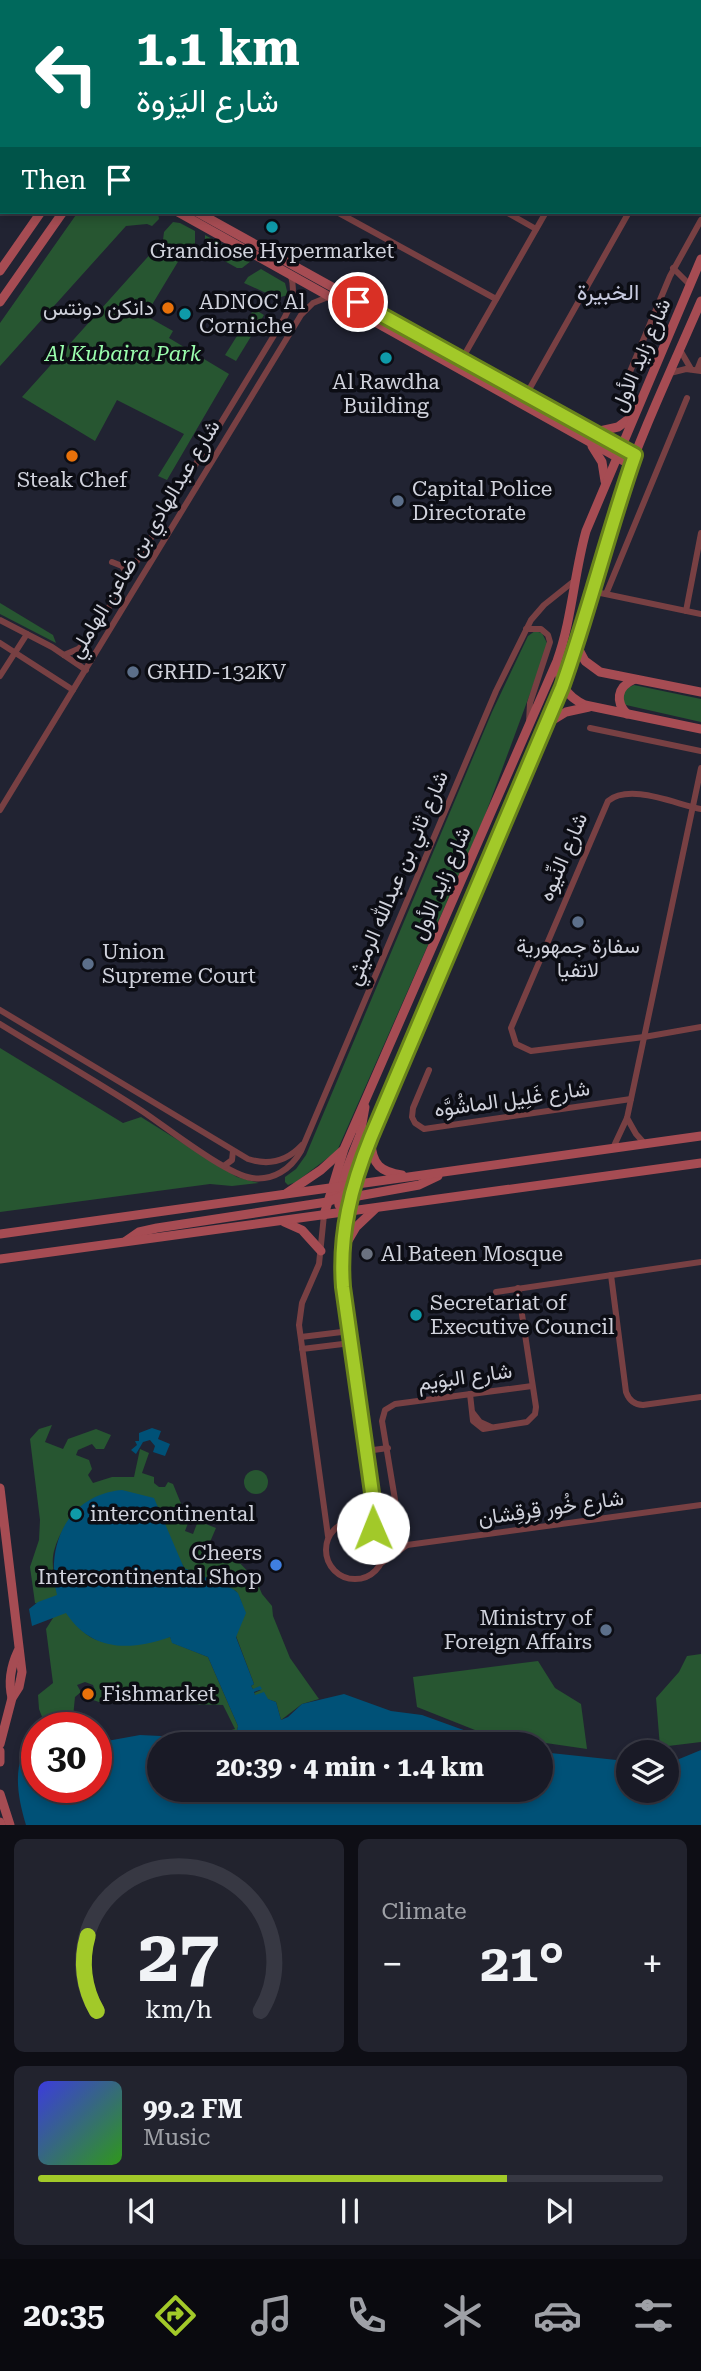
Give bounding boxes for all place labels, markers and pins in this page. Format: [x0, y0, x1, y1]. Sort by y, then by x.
marker: Grandiose Hypermarket [264, 219, 280, 235]
place label: Grandiose Hypermarket [150, 239, 395, 263]
pin [328, 272, 388, 332]
place label: ADNOC Al Corniche [199, 290, 306, 338]
place label: دانكن دونتس [43, 296, 154, 321]
marker: دانكن دونتس [160, 300, 176, 316]
marker: ADNOC Al Corniche [177, 306, 193, 322]
marker: Al Rawdha Building [378, 350, 394, 366]
place label: Al Rawdha Building [332, 370, 440, 418]
marker: Steak Chef [64, 448, 80, 464]
place label: Steak Chef [17, 468, 128, 492]
place label: Capital Police Directorate [412, 477, 552, 525]
marker: Capital Police Directorate [390, 493, 406, 509]
place label: GRHD-132KV [147, 660, 286, 684]
marker: GRHD-132KV [125, 664, 141, 680]
marker: سفارة جمهورية لاتفيا [570, 914, 586, 930]
place label: سفارة جمهورية لاتفيا [516, 934, 640, 982]
place label: Union Supreme Court [102, 940, 256, 988]
marker: Union Supreme Court [80, 956, 96, 972]
place label: Al Bateen Mosque [381, 1242, 563, 1266]
marker: Al Bateen Mosque [359, 1246, 375, 1262]
place label: Secretariat of Executive Council [430, 1291, 615, 1339]
marker: Secretariat of Executive Council [408, 1307, 424, 1323]
place label: intercontinental [90, 1502, 255, 1526]
marker: intercontinental [68, 1506, 84, 1522]
place label: Cheers Intercontinental Shop [37, 1541, 262, 1589]
marker: Cheers Intercontinental Shop [268, 1557, 284, 1573]
place label: Ministry of Foreign Affairs [444, 1606, 593, 1654]
marker: Ministry of Foreign Affairs [598, 1622, 614, 1638]
place label: Fishmarket [102, 1682, 216, 1706]
marker: Fishmarket [80, 1686, 96, 1702]

